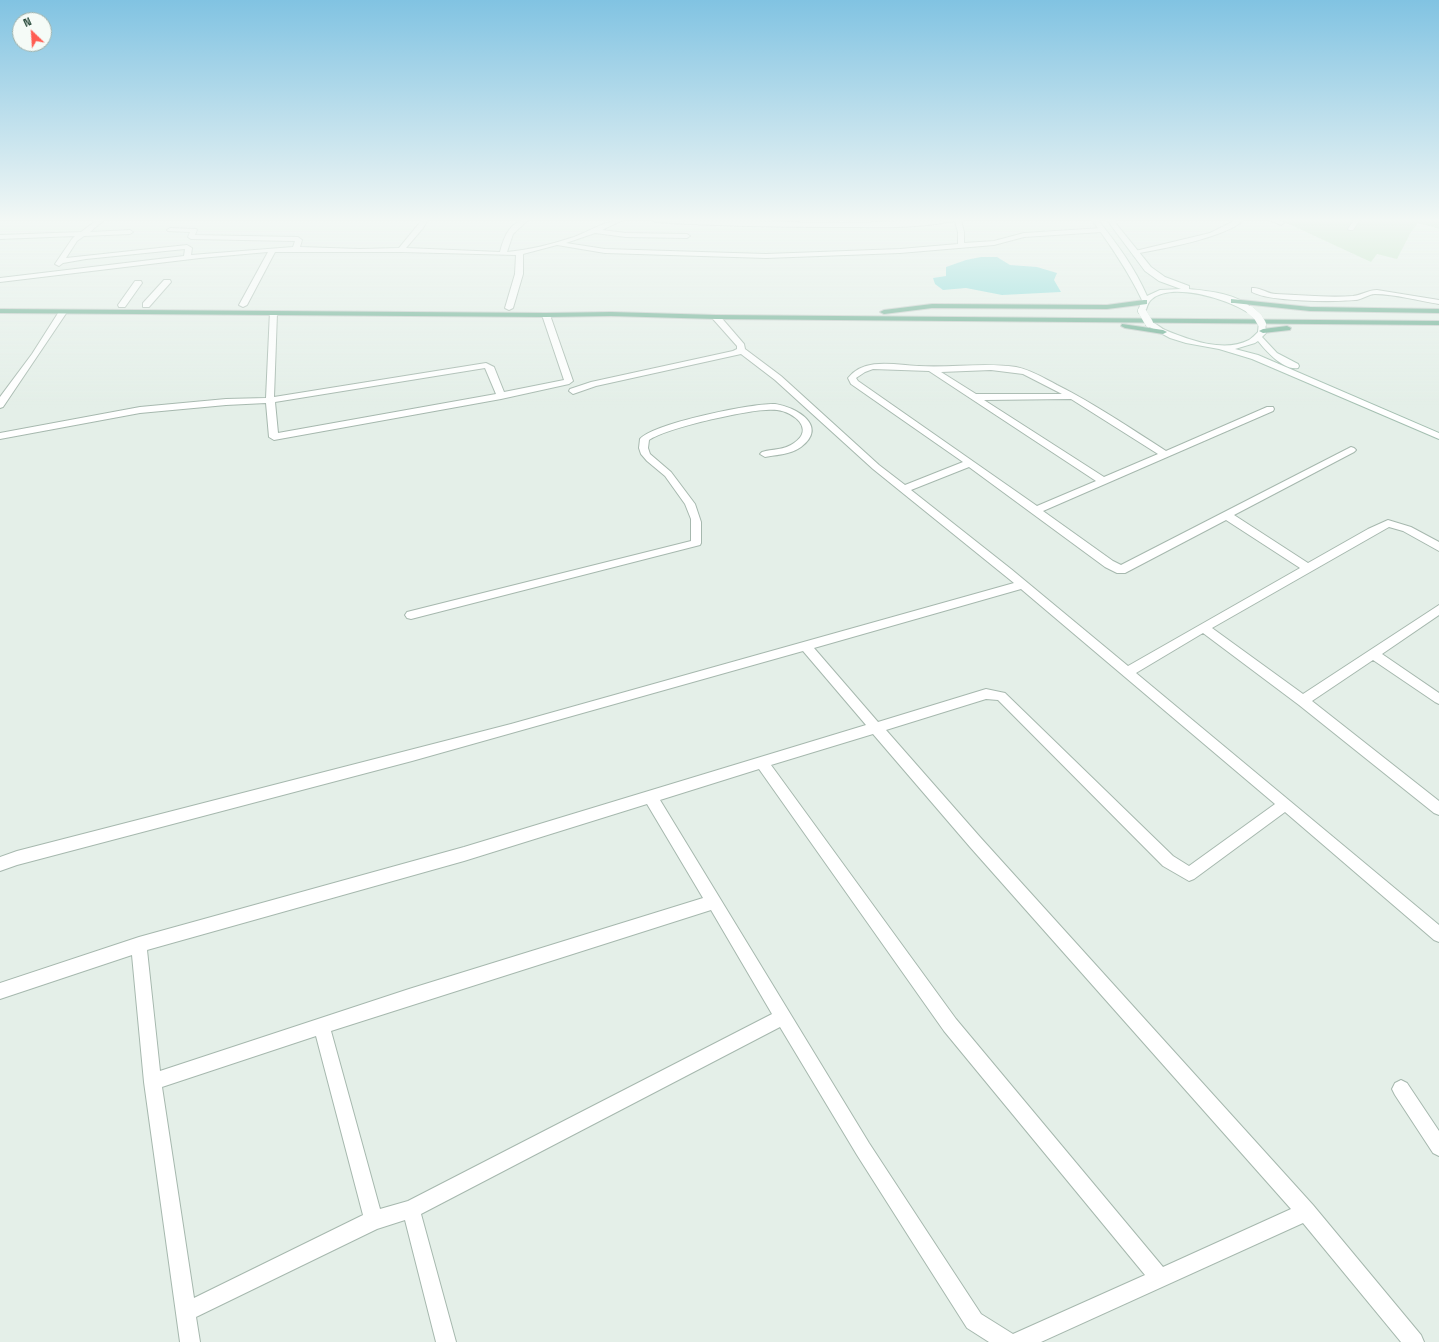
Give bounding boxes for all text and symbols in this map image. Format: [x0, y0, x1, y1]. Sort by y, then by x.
north arrow [12, 12, 52, 52]
text: N [21, 14, 34, 30]

